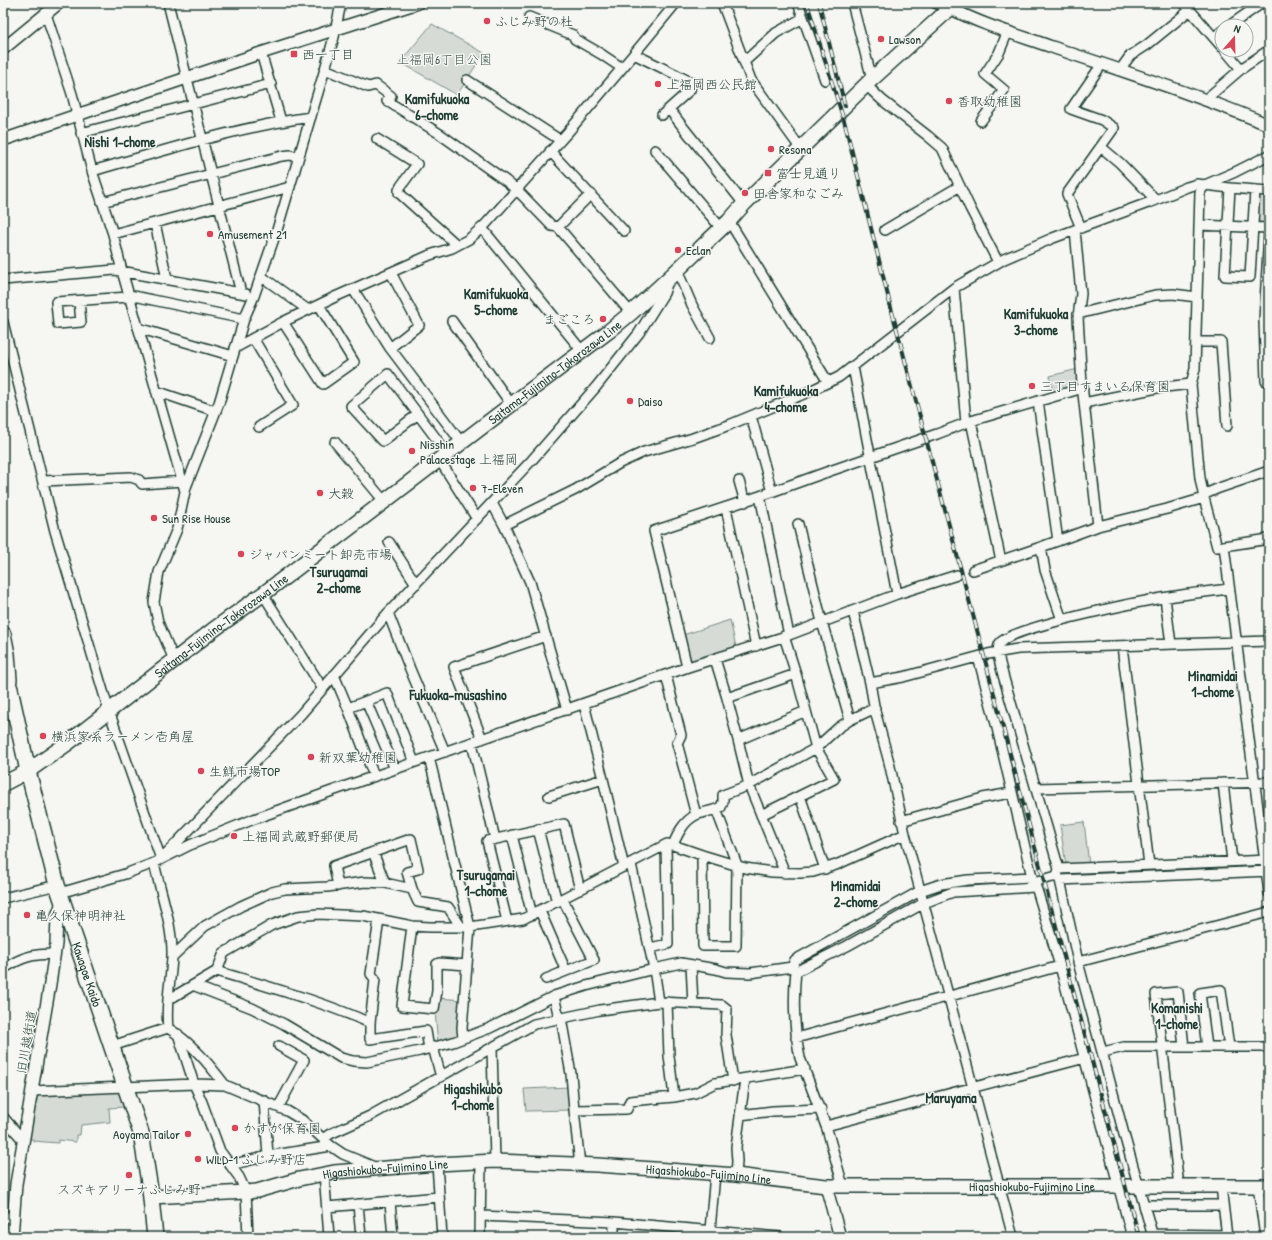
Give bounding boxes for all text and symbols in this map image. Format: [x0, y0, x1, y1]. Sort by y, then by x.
place label: ふじみ野の杜 [495, 12, 573, 30]
marker: ふじみ野の杜 [482, 16, 492, 26]
north arrow [1214, 18, 1254, 58]
text: N [1232, 21, 1243, 36]
place label: Lawson [889, 30, 921, 48]
marker: Lawson [876, 34, 886, 44]
place label: 西一丁目 [302, 45, 354, 63]
marker: 西一丁目 [289, 49, 299, 59]
park label: 上福岡6丁目公園 [396, 50, 492, 68]
place label: 上福岡西公民館 [666, 75, 757, 93]
marker: 上福岡西公民館 [653, 79, 663, 89]
district label: Kamifukuoka 6-chome [405, 89, 470, 124]
place label: 香取幼稚園 [957, 92, 1022, 110]
marker: 香取幼稚園 [944, 96, 954, 106]
district label: Nishi 1-chome [85, 132, 156, 151]
place label: Resona [779, 140, 811, 158]
marker: Resona [766, 144, 776, 154]
place label: 富士見通り [776, 164, 841, 182]
marker: 富士見通り [763, 168, 773, 178]
place label: 田舎家和なごみ [753, 184, 844, 202]
marker: 田舎家和なごみ [740, 188, 750, 198]
place label: Amusement 21 [218, 225, 287, 243]
marker: Amusement 21 [205, 229, 215, 239]
place label: Eclan [686, 241, 711, 259]
marker: Eclan [673, 245, 683, 255]
district label: Kamifukuoka 5-chome [464, 284, 529, 319]
district label: Kamifukuoka 3-chome [1004, 304, 1069, 339]
place label: まごころ [543, 310, 595, 328]
marker: まごころ [598, 314, 608, 324]
street label: Saitama-Fujimino-Tokorozawa Line [484, 316, 625, 428]
place label: 三丁目すまいる保育園 [1040, 377, 1170, 395]
district label: Kamifukuoka 4-chome [754, 381, 819, 416]
marker: 三丁目すまいる保育園 [1027, 381, 1037, 391]
place label: Daiso [638, 392, 662, 410]
marker: Daiso [625, 396, 635, 406]
place label: Nisshin Palacestage 上福岡 [420, 435, 518, 468]
marker: Nisshin Palacestage 上福岡 [407, 446, 417, 456]
place label: 7-Eleven [481, 479, 523, 497]
marker: 7-Eleven [468, 483, 478, 493]
place label: 大穀 [328, 484, 354, 502]
marker: 大穀 [315, 488, 325, 498]
place label: Sun Rise House [162, 509, 231, 527]
marker: Sun Rise House [149, 513, 159, 523]
place label: ジャパンミート卸売市場 [249, 545, 392, 563]
marker: ジャパンミート卸売市場 [236, 549, 246, 559]
district label: Tsurugamai 2-chome [309, 562, 368, 597]
street label: Saitama-Fujimino-Tokorozawa Line [150, 569, 292, 682]
district label: Minamidai 1-chome [1188, 666, 1238, 701]
district label: Fukuoka-musashino [408, 685, 507, 704]
place label: 横浜家系ラーメン壱角屋 [51, 727, 194, 745]
marker: 横浜家系ラーメン壱角屋 [38, 731, 48, 741]
place label: 新双葉幼稚園 [319, 748, 397, 766]
marker: 新双葉幼稚園 [306, 752, 316, 762]
place label: 生鮮市場TOP [209, 762, 281, 780]
marker: 生鮮市場TOP [196, 766, 206, 776]
place label: 上福岡武蔵野郵便局 [242, 827, 359, 845]
marker: 上福岡武蔵野郵便局 [229, 831, 239, 841]
district label: Tsurugamai 1-chome [456, 865, 515, 900]
district label: Minamidai 2-chome [831, 876, 881, 911]
place label: 亀久保神明神社 [35, 906, 126, 924]
marker: 亀久保神明神社 [22, 910, 32, 920]
street label: Kawagoe Kaido [68, 939, 107, 1009]
district label: Komanishi 1-chome [1151, 998, 1203, 1033]
street label: 旧川越街道 [11, 1008, 41, 1076]
district label: Higashikubo 1-chome [444, 1079, 503, 1114]
district label: Maruyama [925, 1088, 977, 1109]
place label: かすが保育園 [243, 1119, 321, 1137]
marker: かすが保育園 [230, 1123, 240, 1133]
place label: Aoyama Tailor [113, 1125, 180, 1143]
marker: Aoyama Tailor [183, 1129, 193, 1139]
place label: WILD-1 ふじみ野店 [206, 1150, 306, 1168]
marker: WILD-1 ふじみ野店 [193, 1154, 203, 1164]
street label: Higashiokubo-Fujimino Line [321, 1154, 449, 1183]
street label: Higashiokubo-Fujimino Line [645, 1159, 772, 1188]
marker: スズキアリーナふじみ野 [124, 1170, 134, 1180]
street label: Higashiokubo-Fujimino Line [969, 1177, 1095, 1195]
place label: スズキアリーナふじみ野 [57, 1180, 201, 1198]

